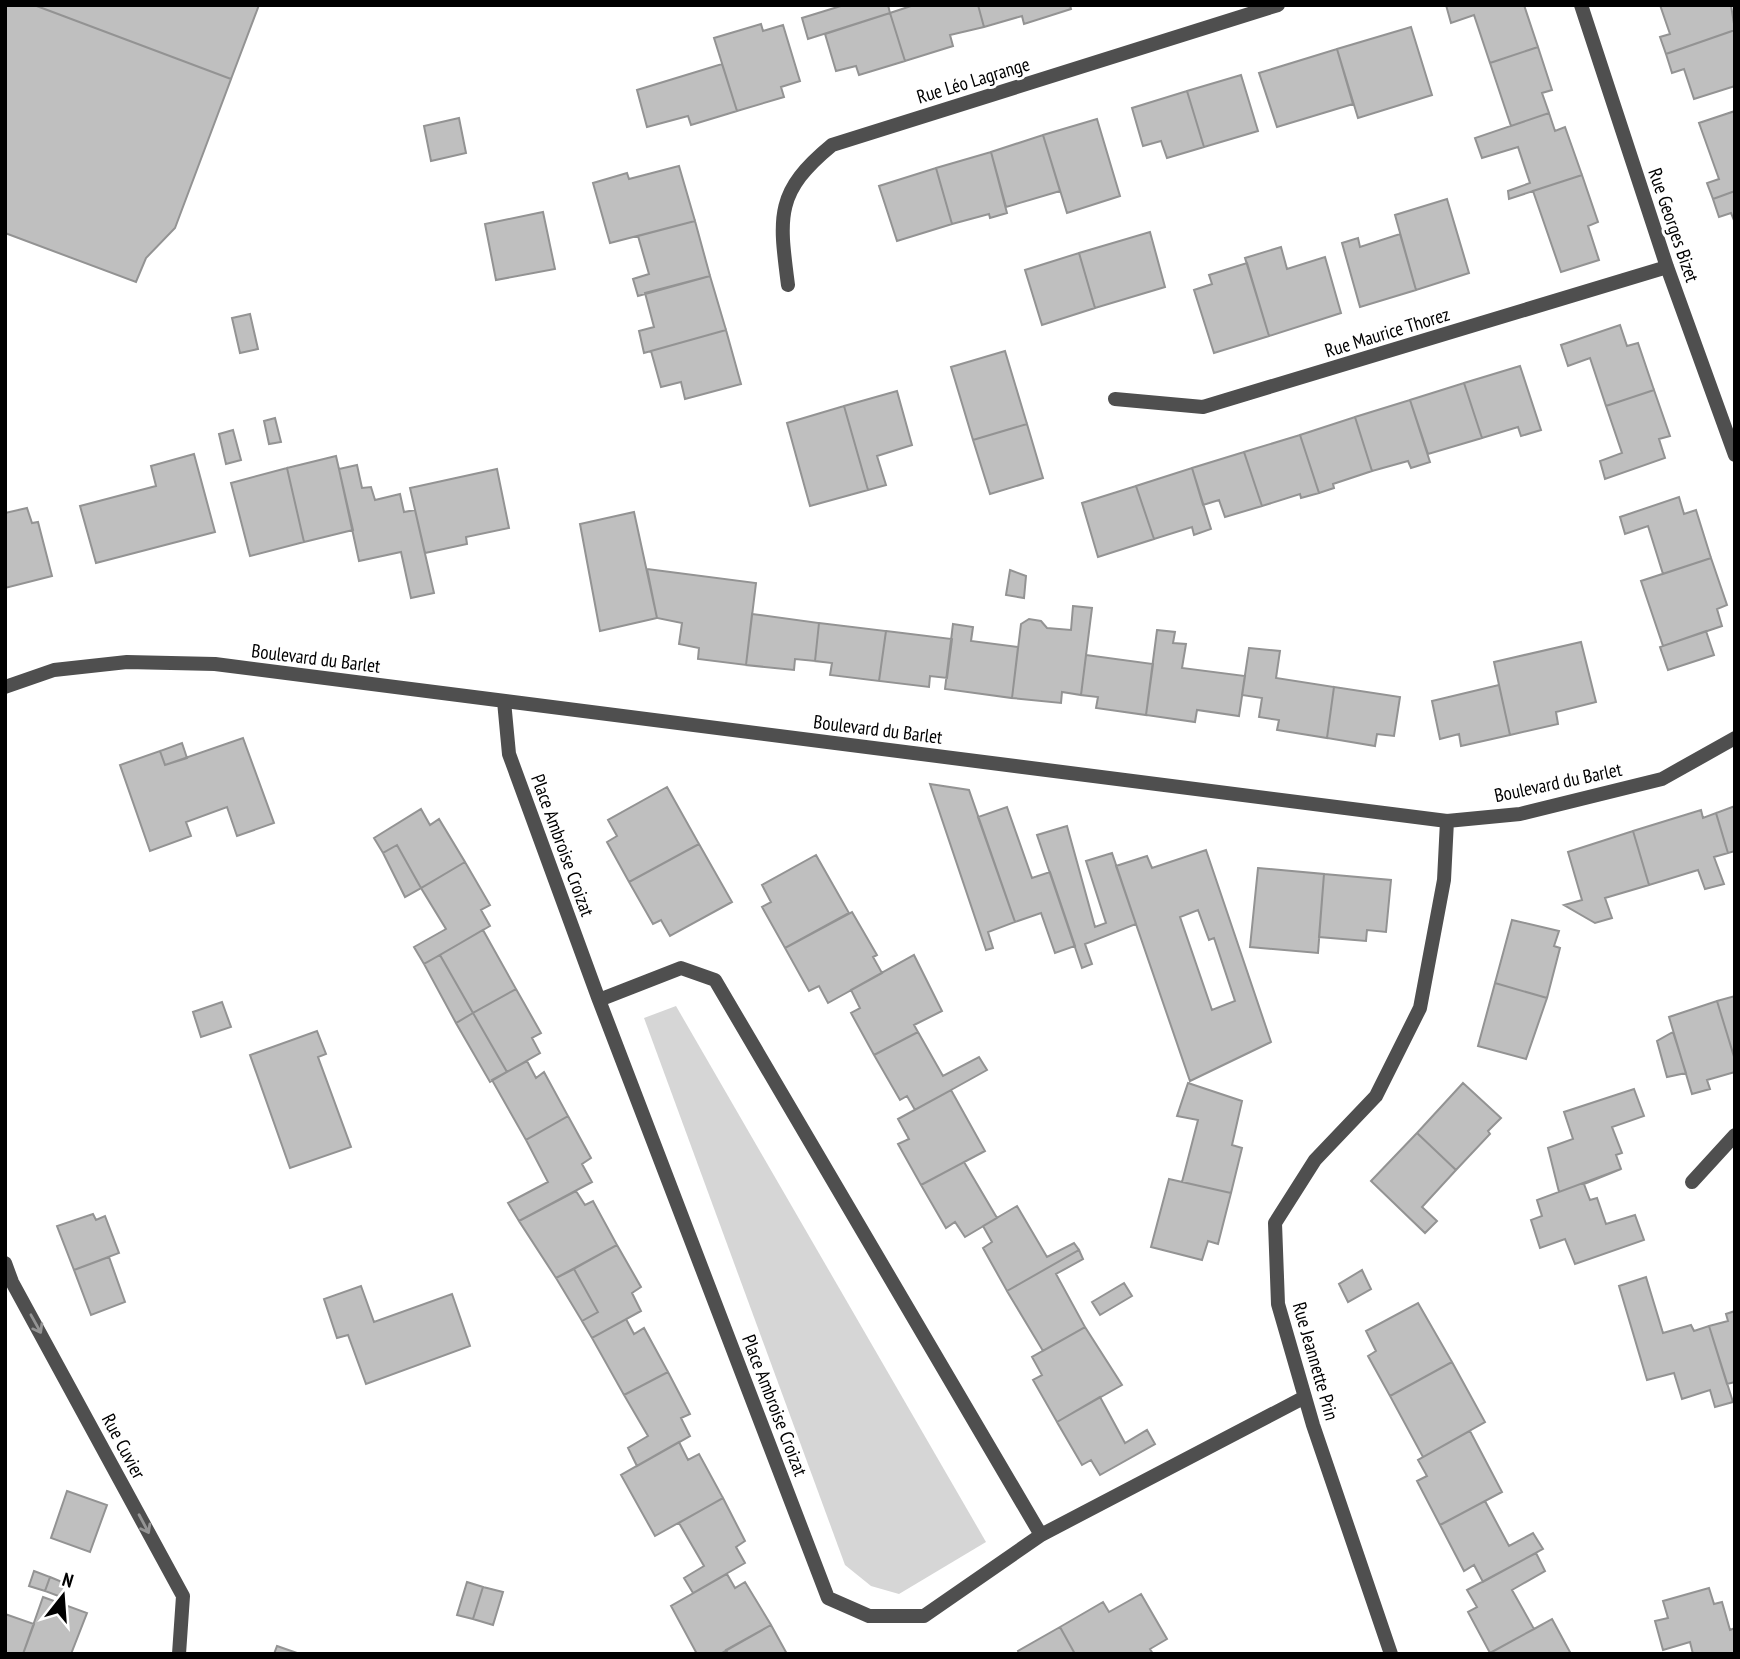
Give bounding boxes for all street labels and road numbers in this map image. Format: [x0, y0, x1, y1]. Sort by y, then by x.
street label: Rue Léo Lagrange [914, 51, 1033, 109]
street label: Rue Georges Bizet [1643, 165, 1705, 286]
street label: Rue Maurice Thorez [1322, 302, 1452, 362]
street label: Boulevard du Barlet [250, 638, 383, 678]
street label: Boulevard du Barlet [812, 709, 945, 749]
street label: Boulevard du Barlet [1492, 757, 1625, 807]
street label: Place Ambroise Croizat [526, 771, 600, 920]
street label: Rue Jeannette Prin [1288, 1299, 1344, 1423]
street label: Place Ambroise Croizat [737, 1331, 813, 1480]
street label: Rue Cuvier [97, 1409, 152, 1483]

